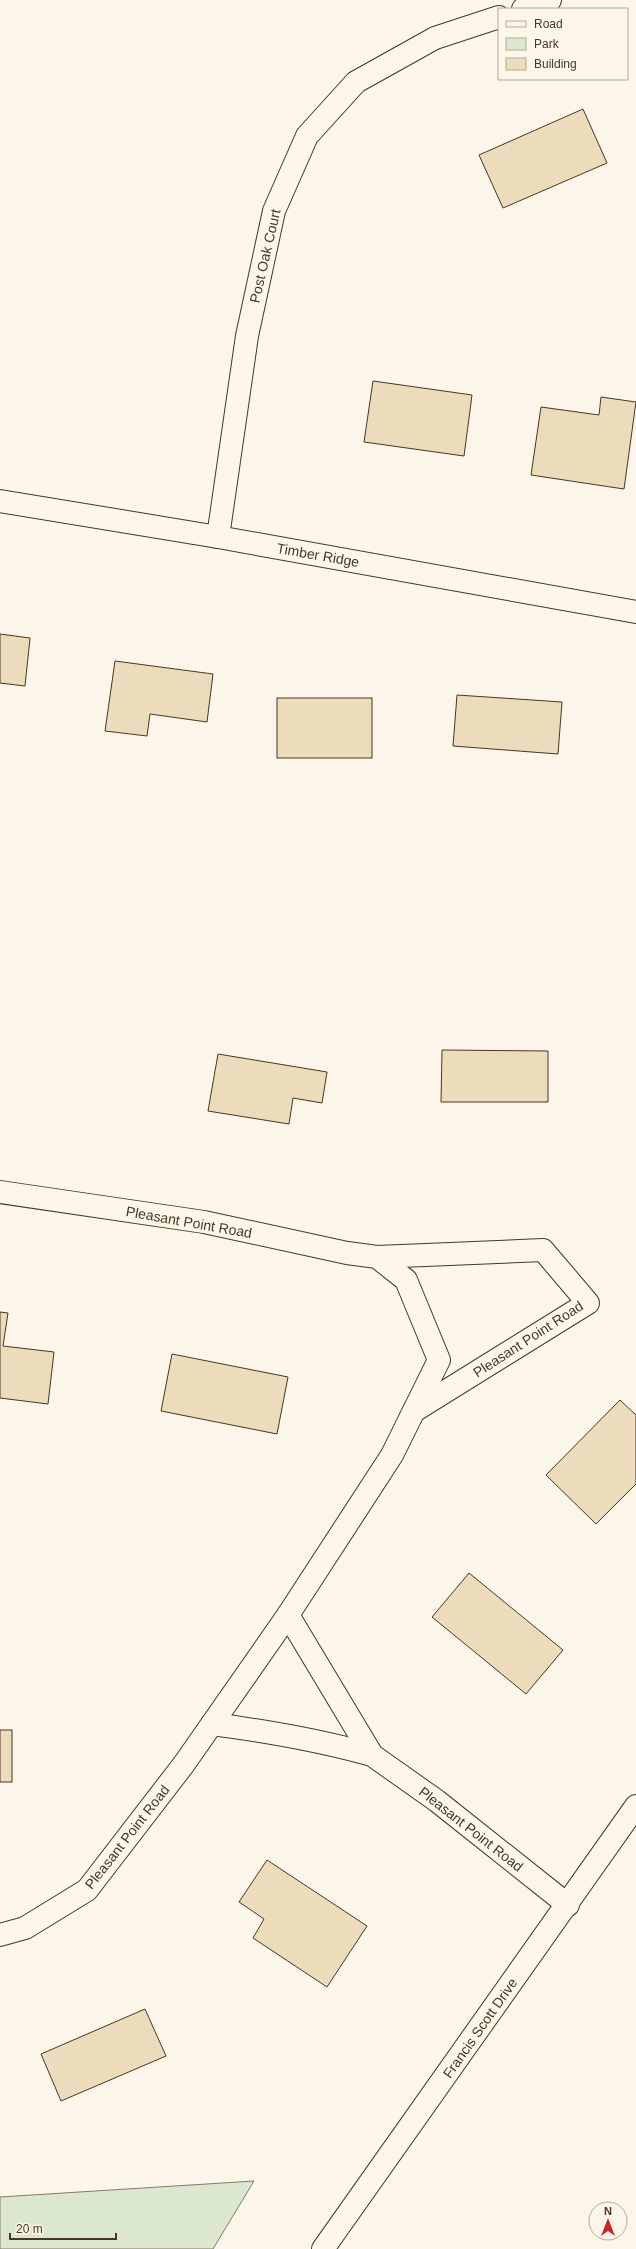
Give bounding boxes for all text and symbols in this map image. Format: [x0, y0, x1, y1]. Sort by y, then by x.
legend [498, 8, 628, 80]
text: Road [534, 17, 563, 31]
text: Park [534, 37, 560, 51]
text: Building [534, 57, 577, 71]
street label: Post Oak Court [246, 207, 284, 304]
street label: Timber Ridge [275, 540, 361, 570]
street label: Pleasant Point Road [125, 1203, 253, 1241]
street label: Pleasant Point Road [470, 1298, 586, 1380]
street label: Pleasant Point Road [81, 1782, 173, 1892]
street label: Pleasant Point Road [416, 1783, 526, 1875]
street label: Francis Scott Drive [440, 1975, 521, 2081]
north arrow [588, 2201, 628, 2241]
text: N [604, 2205, 612, 2217]
scale bar [10, 2215, 116, 2241]
text: 20 m [16, 2222, 43, 2236]

